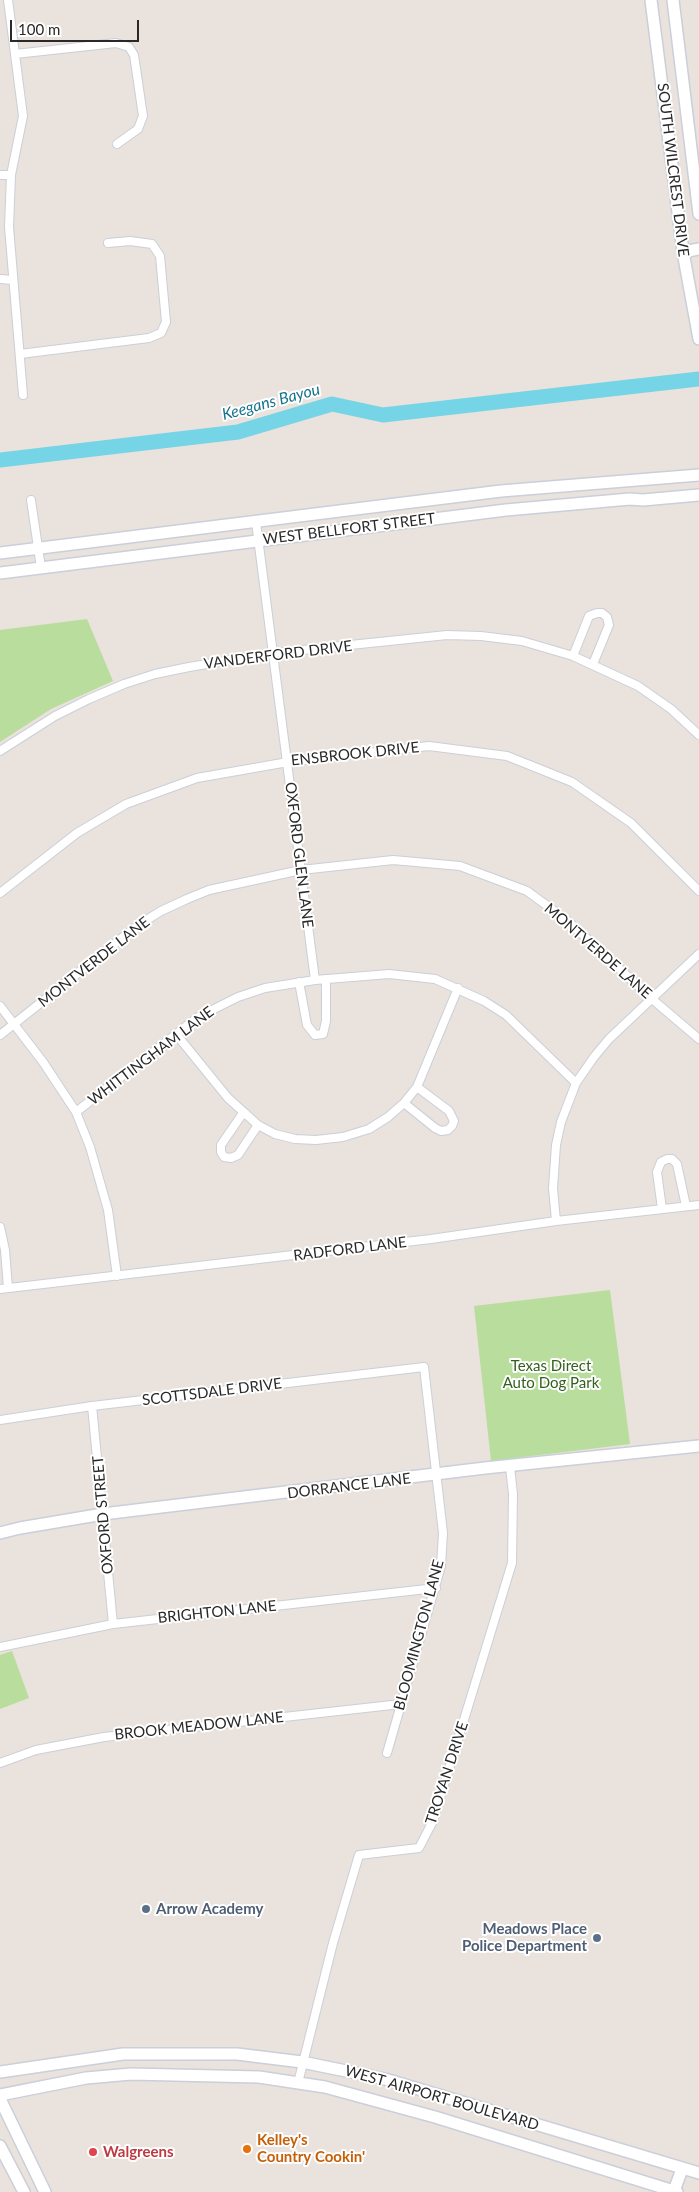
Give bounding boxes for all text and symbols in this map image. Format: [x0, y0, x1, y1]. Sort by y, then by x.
scale bar [12, 10, 141, 42]
text: 100 m [18, 20, 60, 38]
street label: SOUTH WILCREST DRIVE [653, 82, 693, 258]
water label: Keegans Bayou [220, 380, 322, 424]
street label: WEST BELLFORT STREET [262, 509, 436, 549]
street label: VANDERFORD DRIVE [203, 637, 353, 673]
street label: ENSBROOK DRIVE [290, 738, 420, 770]
street label: OXFORD GLEN LANE [281, 781, 317, 929]
street label: MONTVERDE LANE [541, 899, 655, 1003]
street label: MONTVERDE LANE [35, 913, 153, 1011]
street label: WHITTINGHAM LANE [85, 1003, 217, 1109]
street label: RADFORD LANE [292, 1233, 408, 1265]
park label: Texas Direct Auto Dog Park [503, 1357, 599, 1392]
street label: SCOTTSDALE DRIVE [141, 1375, 283, 1409]
street label: OXFORD STREET [89, 1455, 117, 1575]
street label: DORRANCE LANE [286, 1469, 412, 1503]
street label: BLOOMINGTON LANE [390, 1558, 448, 1712]
street label: BRIGHTON LANE [157, 1597, 277, 1627]
street label: BROOK MEADOW LANE [113, 1708, 285, 1744]
street label: TROYAN DRIVE [422, 1719, 472, 1827]
place label: Arrow Academy [156, 1900, 263, 1918]
marker: Arrow Academy [140, 1903, 152, 1915]
place label: Meadows Place Police Department [462, 1920, 587, 1955]
marker: Meadows Place Police Department [591, 1932, 603, 1944]
street label: WEST AIRPORT BOULEVARD [343, 2062, 541, 2134]
place label: Kelley's Country Cookin' [257, 2131, 365, 2166]
place label: Walgreens [103, 2143, 174, 2161]
marker: Kelley's Country Cookin' [241, 2143, 253, 2155]
marker: Walgreens [87, 2146, 99, 2158]

